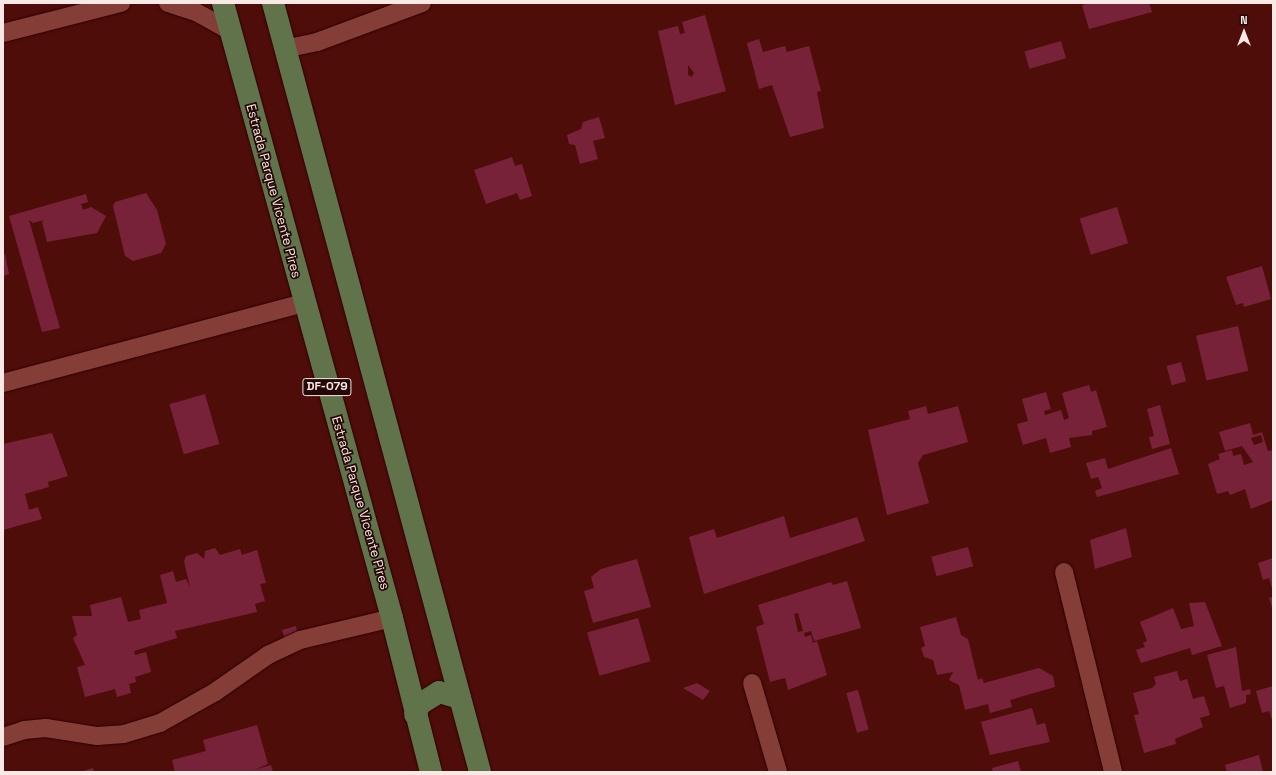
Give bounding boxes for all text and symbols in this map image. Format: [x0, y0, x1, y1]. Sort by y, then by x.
north arrow [1224, 12, 1264, 52]
text: N [1240, 13, 1248, 27]
street label: Estrada Parque Vicente Pires [242, 102, 304, 280]
road number: DF-079 [302, 377, 352, 397]
street label: Estrada Parque Vicente Pires [328, 414, 392, 592]

